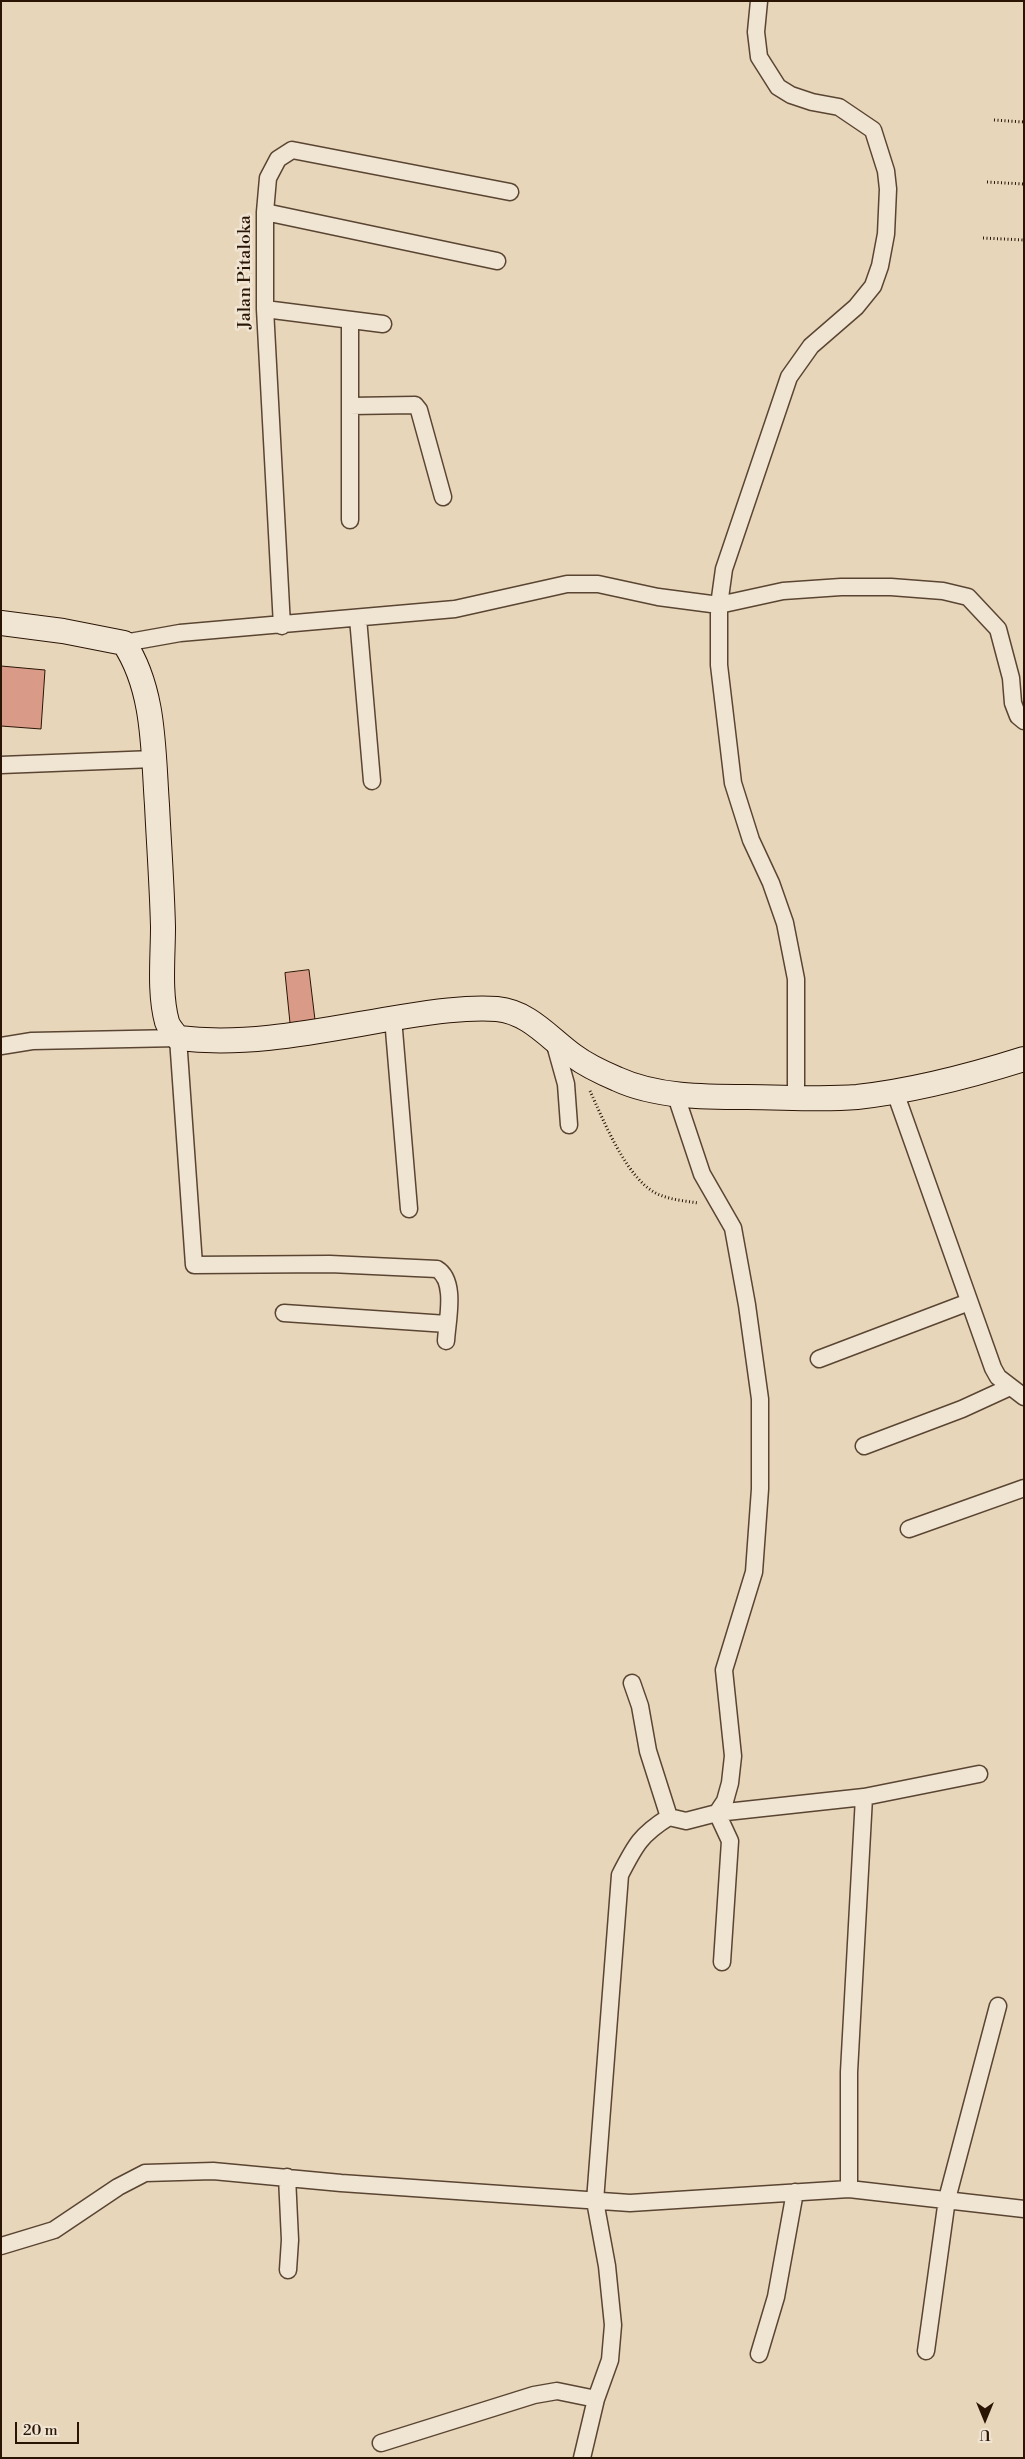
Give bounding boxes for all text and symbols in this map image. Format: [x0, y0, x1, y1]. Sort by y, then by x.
street label: Jalan Pitaloka [235, 215, 257, 329]
north arrow [960, 2394, 1010, 2444]
scale bar [18, 2412, 81, 2444]
text: 20 m [23, 2421, 58, 2440]
text: U [980, 2425, 990, 2443]

